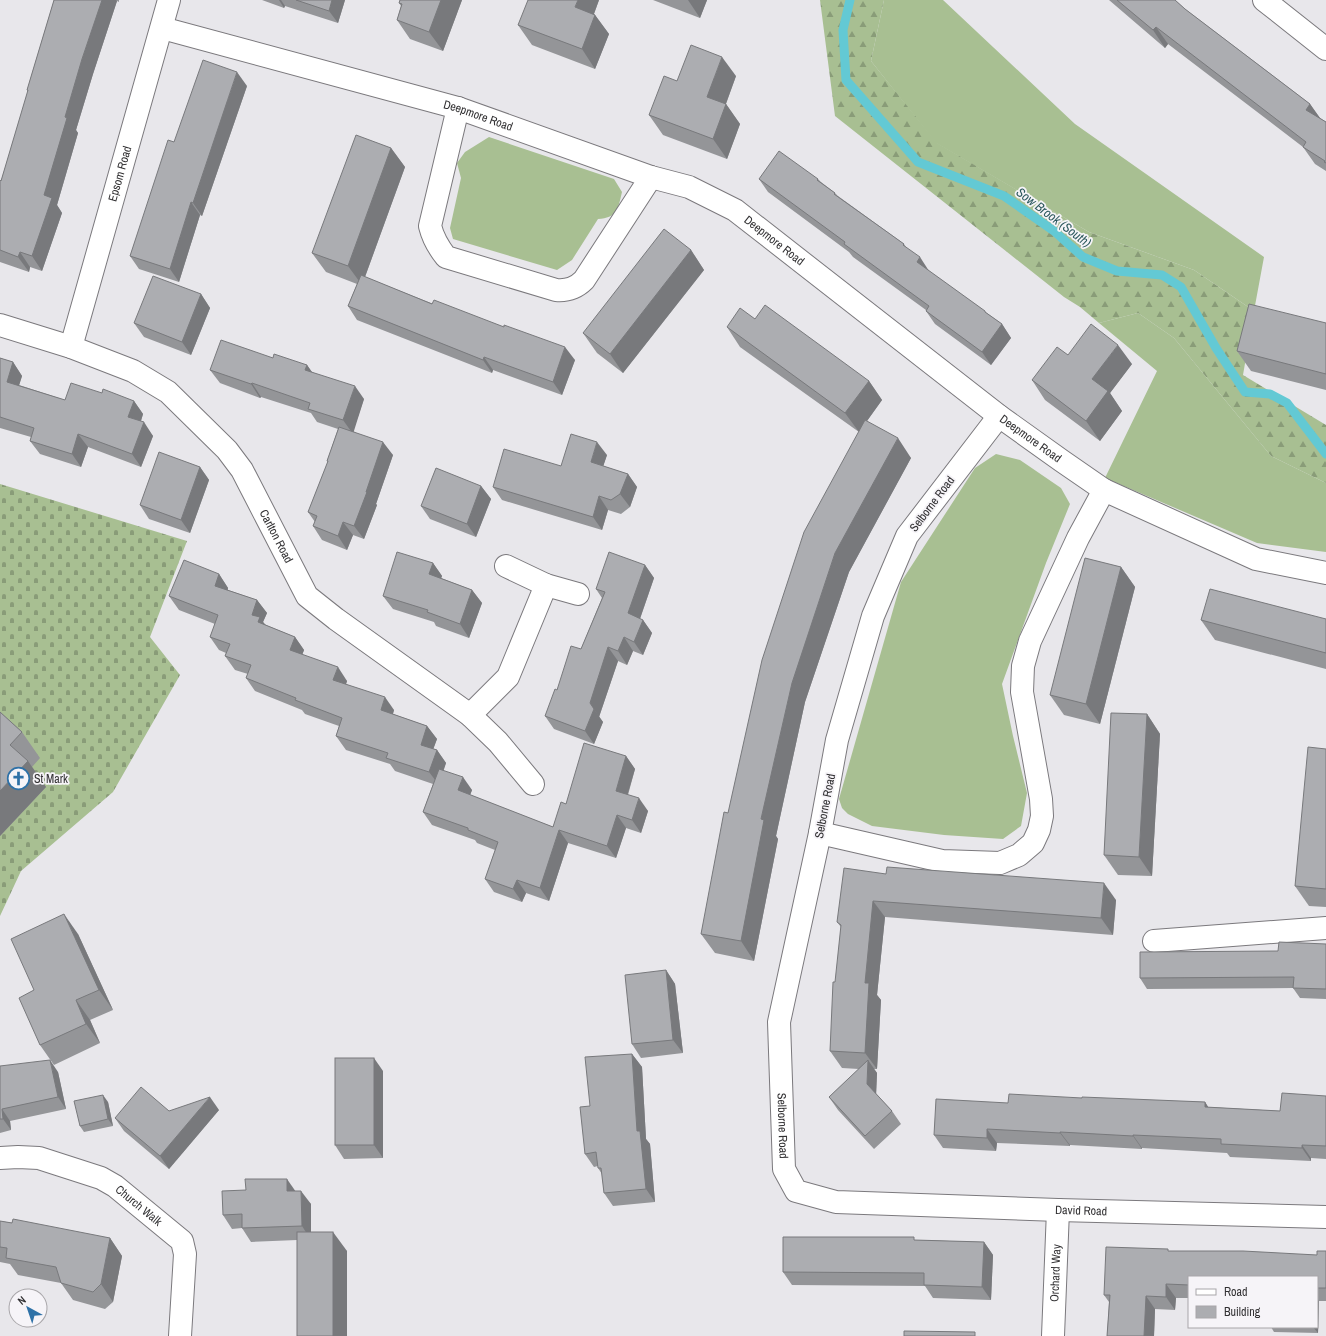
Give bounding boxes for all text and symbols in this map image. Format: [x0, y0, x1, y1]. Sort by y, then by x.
street label: Deepmore Road [442, 96, 515, 135]
street label: Epsom Road [104, 144, 135, 203]
water label: Sow Brook (South) [1013, 184, 1095, 251]
street label: Deepmore Road [741, 212, 808, 269]
street label: Deepmore Road [997, 411, 1065, 466]
street label: Selborne Road [906, 473, 958, 535]
street label: Carlton Road [256, 507, 297, 566]
church icon: St Mark [6, 766, 32, 792]
place label: St Mark [34, 771, 68, 787]
street label: Selborne Road [811, 772, 839, 840]
street label: Selborne Road [773, 1093, 792, 1159]
street label: Church Walk [112, 1182, 165, 1230]
street label: David Road [1055, 1202, 1107, 1219]
street label: Orchard Way [1046, 1244, 1065, 1302]
legend [1188, 1276, 1318, 1328]
text: Road [1224, 1284, 1248, 1300]
north arrow [8, 1288, 48, 1328]
text: N [15, 1293, 29, 1308]
text: Building [1224, 1304, 1261, 1320]

